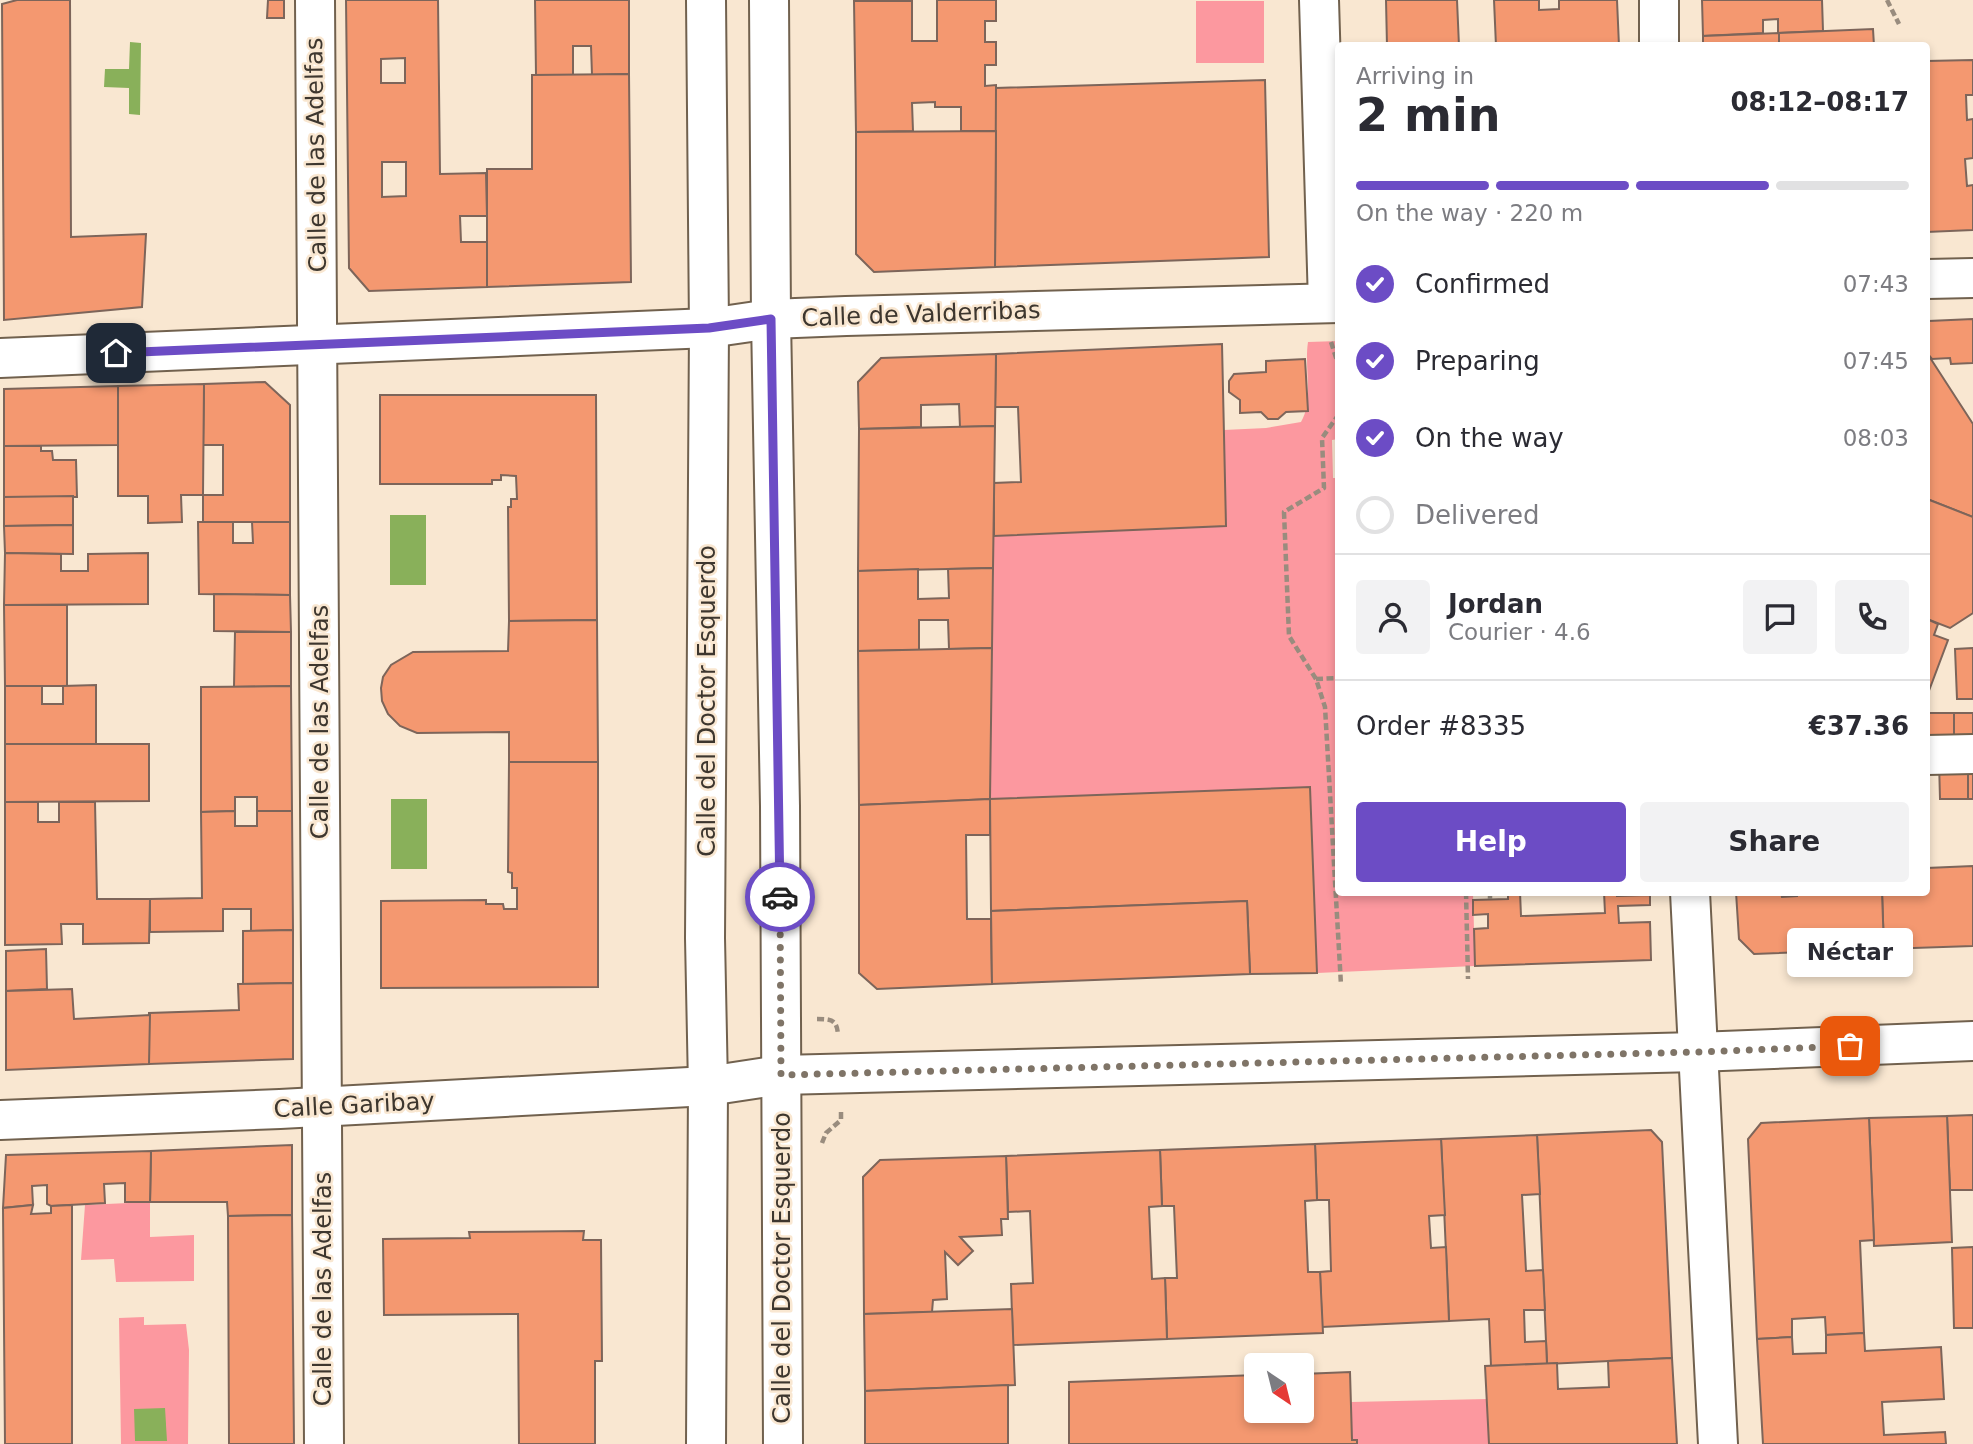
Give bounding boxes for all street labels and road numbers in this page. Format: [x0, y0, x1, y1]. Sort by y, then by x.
street label: Calle de las Adelfas [300, 37, 332, 273]
street label: Calle de Valderribas [801, 296, 1041, 332]
street label: Calle del Doctor Esquerdo [693, 545, 721, 857]
street label: Calle de las Adelfas [306, 605, 334, 839]
street label: Calle Garibay [273, 1087, 435, 1123]
street label: Calle del Doctor Esquerdo [768, 1112, 796, 1424]
street label: Calle de las Adelfas [309, 1172, 337, 1406]

